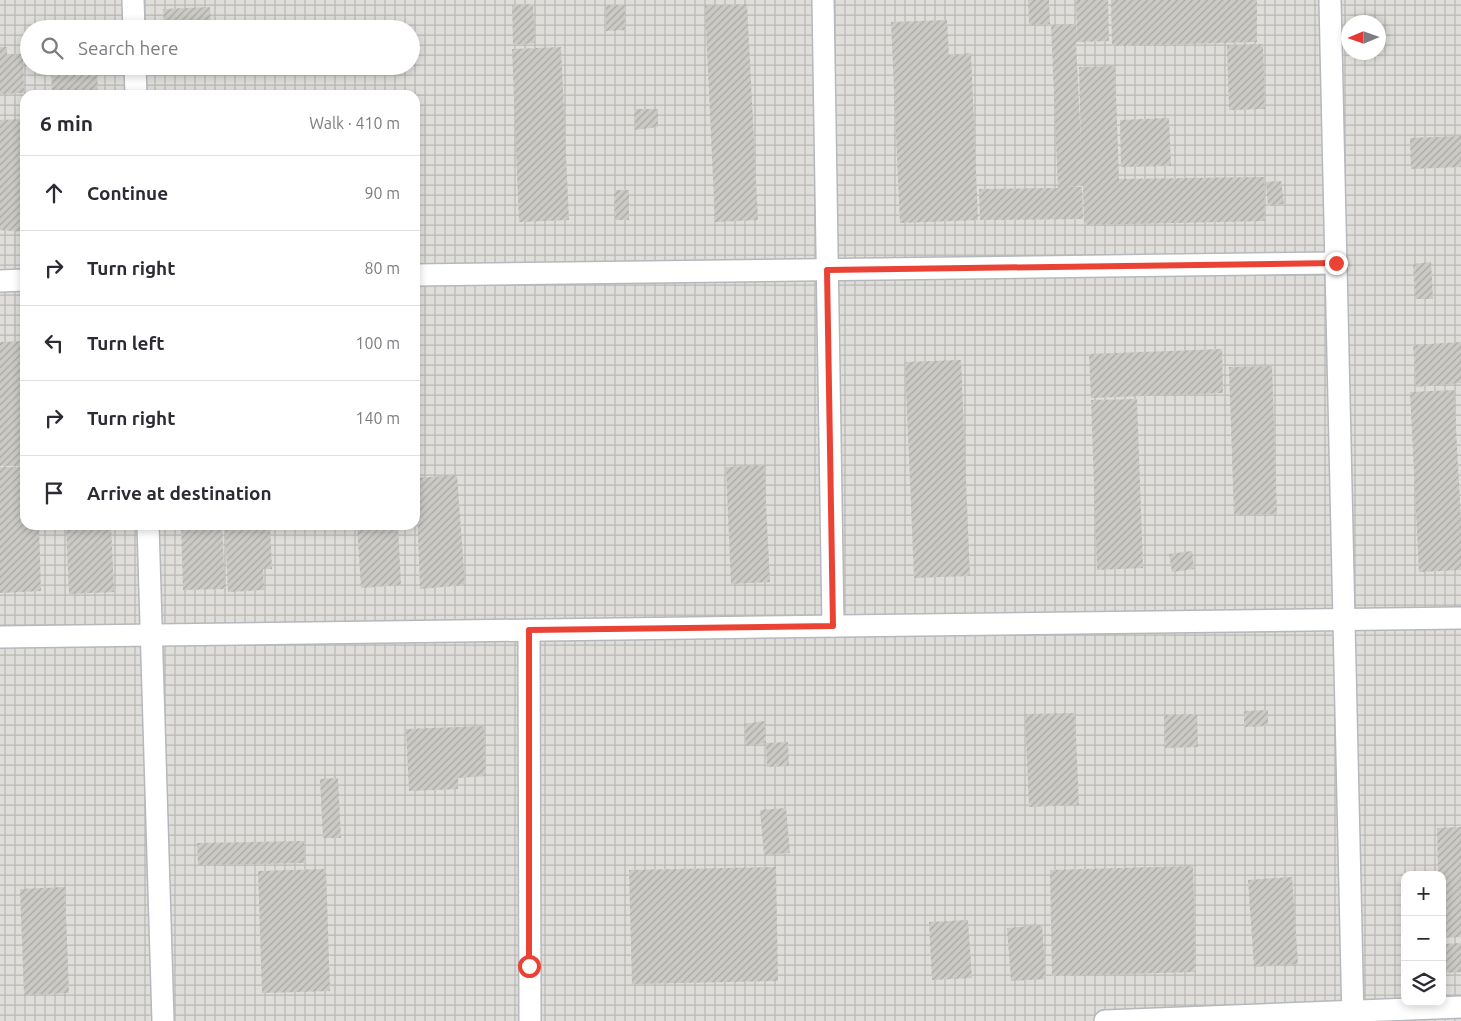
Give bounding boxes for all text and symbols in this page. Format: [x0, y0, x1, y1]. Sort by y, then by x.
north arrow [1341, 15, 1386, 60]
search box [20, 20, 420, 75]
icon: search [38, 34, 66, 62]
text: Search here [78, 37, 178, 59]
text: 6 min [40, 111, 93, 135]
text: Walk · 410 m [309, 114, 400, 132]
icon: ahead [40, 179, 68, 207]
text: Continue [87, 182, 168, 204]
text: 90 m [364, 184, 400, 202]
route end [1325, 252, 1348, 275]
icon: right [40, 254, 68, 282]
text: Turn right [87, 257, 175, 279]
text: 80 m [364, 259, 400, 277]
icon: left [40, 329, 68, 357]
text: Turn left [87, 332, 165, 354]
text: 100 m [355, 334, 400, 352]
icon: right [40, 404, 68, 432]
text: Turn right [87, 407, 175, 429]
text: 140 m [355, 409, 400, 427]
icon: arrive [40, 479, 68, 507]
text: Arrive at destination [87, 482, 272, 504]
map controls [1401, 871, 1446, 1006]
button: + [1401, 871, 1446, 916]
button: − [1401, 916, 1446, 961]
route start [518, 955, 541, 978]
button: layers [1401, 961, 1446, 1006]

